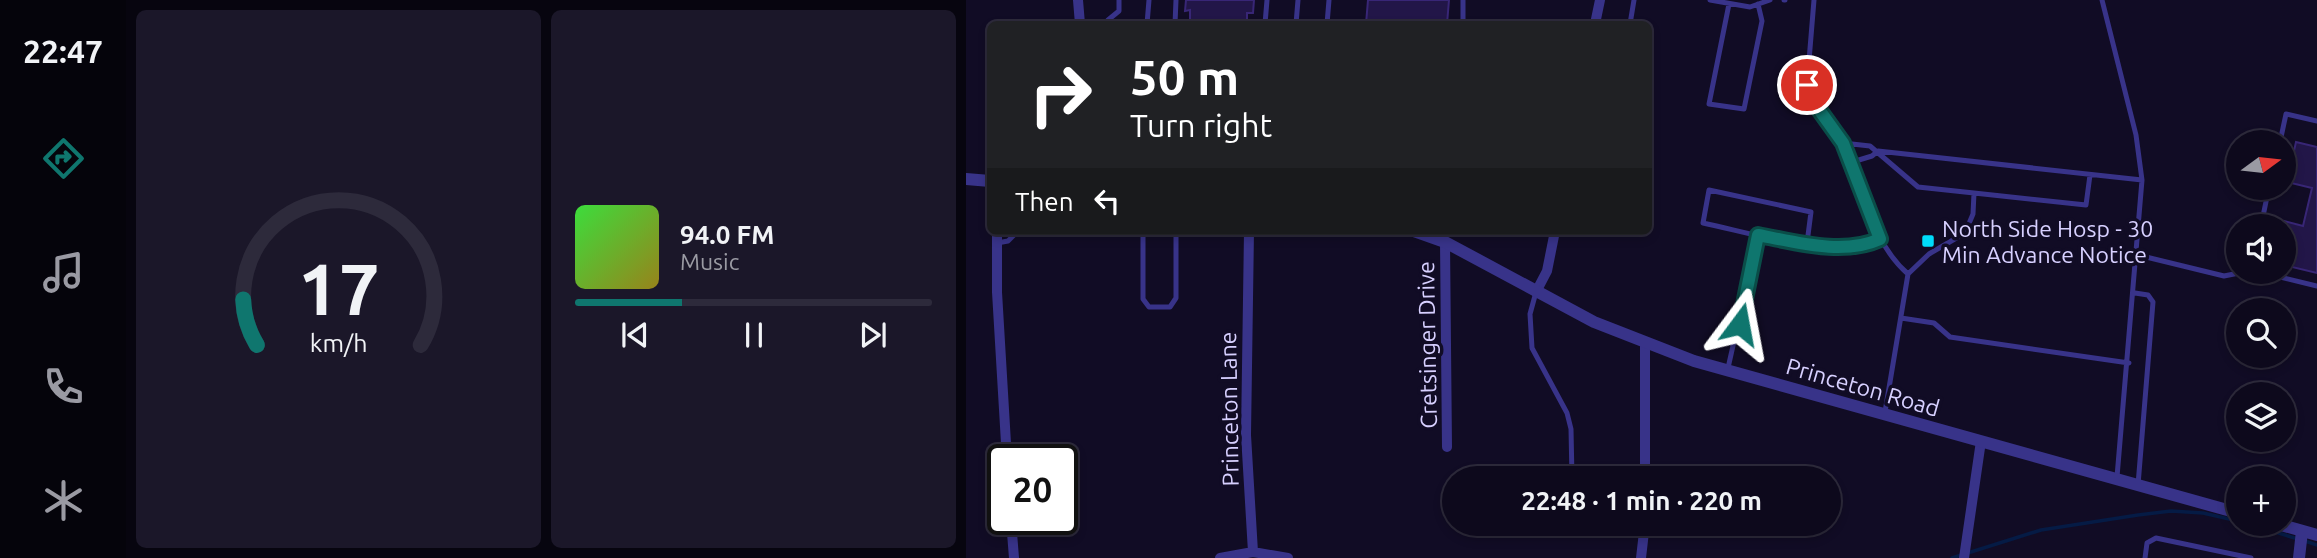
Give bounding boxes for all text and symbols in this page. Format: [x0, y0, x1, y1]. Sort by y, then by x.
text: 22:47 [23, 33, 103, 69]
icon: right [1015, 49, 1106, 140]
text: 50 m [1130, 49, 1239, 104]
pin [1777, 55, 1837, 115]
icon: arrive [1788, 66, 1826, 104]
text: Turn right [1130, 107, 1272, 143]
north arrow [2226, 130, 2296, 200]
map controls [2226, 130, 2296, 536]
icon: directions [39, 134, 88, 183]
icon: left [1088, 182, 1126, 220]
text: Then [1015, 187, 1074, 216]
button: sound [2226, 214, 2296, 284]
place label: North Side Hosp - 30 Min Advance Notice [1942, 216, 2153, 267]
text: 94.0 FM [680, 220, 774, 249]
marker: North Side Hosp - 30 Min Advance Notice [1920, 233, 1936, 249]
text: 17 [297, 247, 380, 329]
icon: music [39, 248, 88, 297]
text: Music [680, 249, 739, 274]
street label: Cretsinger Drive [1413, 261, 1441, 429]
position arrow [1703, 287, 1777, 361]
button: search [2226, 298, 2296, 368]
icon: previous [616, 316, 654, 354]
icon: pause [735, 316, 773, 354]
icon: next [854, 316, 892, 354]
text: km/h [310, 329, 367, 357]
street label: Princeton Lane [1215, 331, 1243, 487]
street label: Princeton Road [1783, 353, 1943, 421]
icon: phone [39, 362, 88, 411]
button: layers [2226, 382, 2296, 452]
speed limit sign: 20 [987, 444, 1078, 535]
button: + [2226, 466, 2296, 536]
icon: climate [39, 476, 88, 525]
text: 22:48 · 1 min · 220 m [1521, 486, 1762, 515]

